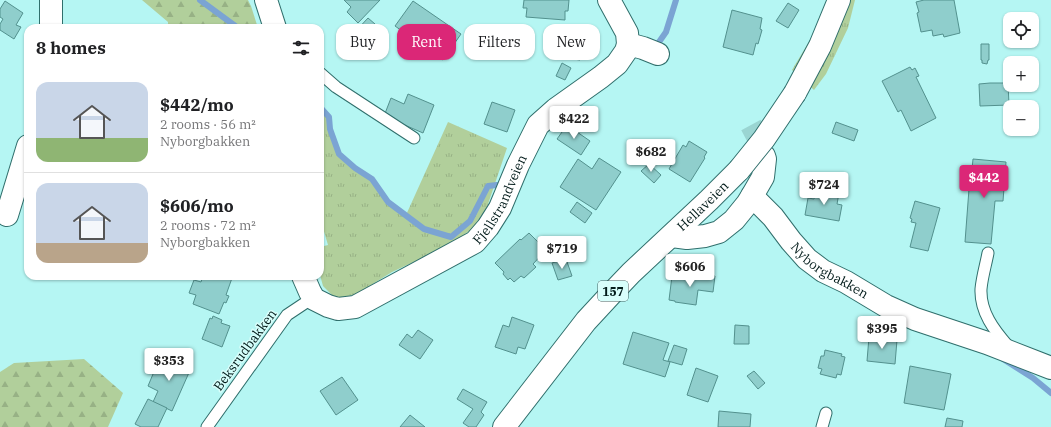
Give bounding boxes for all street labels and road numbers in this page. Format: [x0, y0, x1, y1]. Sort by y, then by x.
street label: Fjellstrandveien [469, 152, 530, 248]
street label: Hellaveien [673, 177, 732, 234]
street label: Nyborgbakken [787, 238, 872, 302]
road number: 157 [598, 281, 628, 301]
street label: Beksrudbakken [210, 306, 280, 394]

